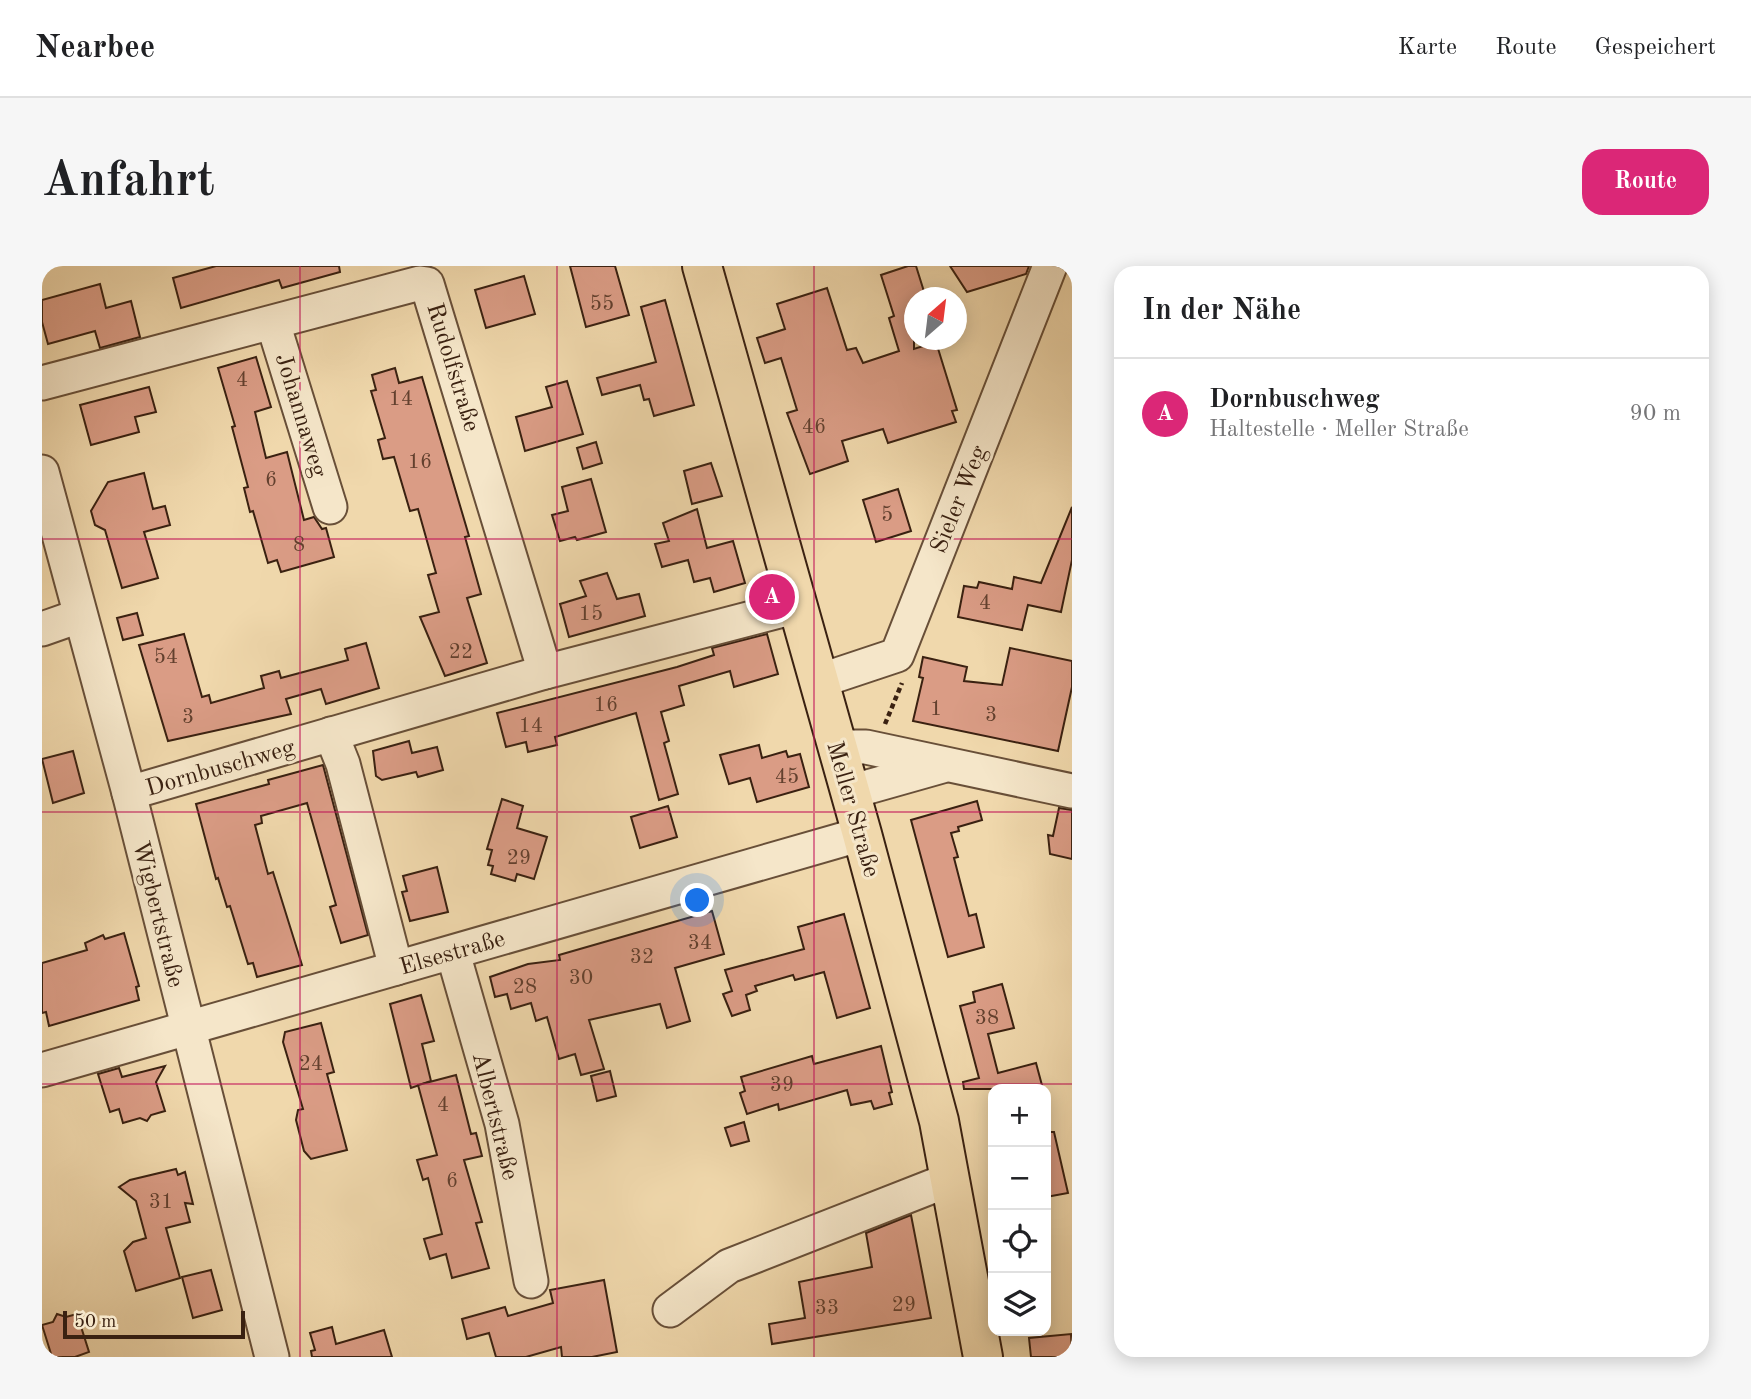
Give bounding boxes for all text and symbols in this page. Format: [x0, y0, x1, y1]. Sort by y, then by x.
text: Nearbee [35, 32, 155, 65]
text: Karte [1398, 36, 1457, 60]
text: Route [1495, 36, 1557, 60]
text: Gespeichert [1595, 36, 1716, 60]
button: Route [1582, 149, 1709, 215]
text: Anfahrt [42, 158, 215, 207]
north arrow [904, 287, 967, 350]
house number: 55 [590, 294, 614, 315]
text: In der Nähe [1142, 296, 1301, 326]
street label: Rudolfstraße [421, 300, 483, 435]
street label: Johannaweg [270, 351, 330, 481]
house number: 4 [236, 370, 248, 391]
text: Dornbuschweg [1209, 387, 1380, 413]
house number: 14 [389, 389, 413, 410]
text: A [1156, 402, 1174, 425]
text: 90 m [1630, 402, 1681, 425]
house number: 46 [802, 417, 826, 438]
text: Haltestelle · Meller Straße [1209, 418, 1469, 441]
street label: Sieler Weg [927, 442, 992, 557]
house number: 16 [408, 452, 432, 473]
house number: 6 [265, 470, 277, 491]
house number: 5 [881, 505, 893, 526]
house number: 8 [293, 535, 305, 556]
pin: A [749, 571, 795, 623]
house number: 4 [979, 593, 991, 614]
house number: 15 [579, 604, 603, 625]
house number: 22 [449, 642, 473, 663]
house number: 54 [154, 647, 178, 668]
house number: 16 [594, 695, 618, 716]
house number: 1 [930, 699, 942, 720]
house number: 3 [985, 705, 997, 726]
house number: 3 [182, 707, 194, 728]
house number: 14 [519, 716, 543, 737]
street label: Dornbuschweg [143, 736, 298, 802]
street label: Meller Straße [821, 739, 883, 880]
house number: 45 [775, 767, 799, 788]
street label: Wigbertstraße [127, 839, 187, 990]
house number: 29 [507, 848, 531, 869]
your location [680, 883, 714, 917]
street label: Elsestraße [397, 927, 508, 980]
house number: 34 [688, 933, 712, 954]
house number: 32 [630, 947, 654, 968]
house number: 30 [569, 968, 593, 989]
house number: 28 [513, 977, 537, 998]
house number: 38 [975, 1008, 999, 1029]
street label: Albertstraße [467, 1050, 521, 1183]
house number: 24 [299, 1054, 323, 1075]
house number: 39 [770, 1075, 794, 1096]
map controls [988, 1084, 1051, 1336]
button: + [988, 1084, 1051, 1147]
house number: 4 [437, 1095, 449, 1116]
button: − [988, 1147, 1051, 1210]
house number: 6 [446, 1171, 458, 1192]
house number: 31 [149, 1192, 173, 1213]
button: locate [988, 1210, 1051, 1273]
button: layers [988, 1273, 1051, 1336]
house number: 29 [892, 1295, 916, 1316]
house number: 33 [815, 1298, 839, 1319]
scale bar [63, 1308, 245, 1340]
text: 50 m [74, 1313, 116, 1332]

